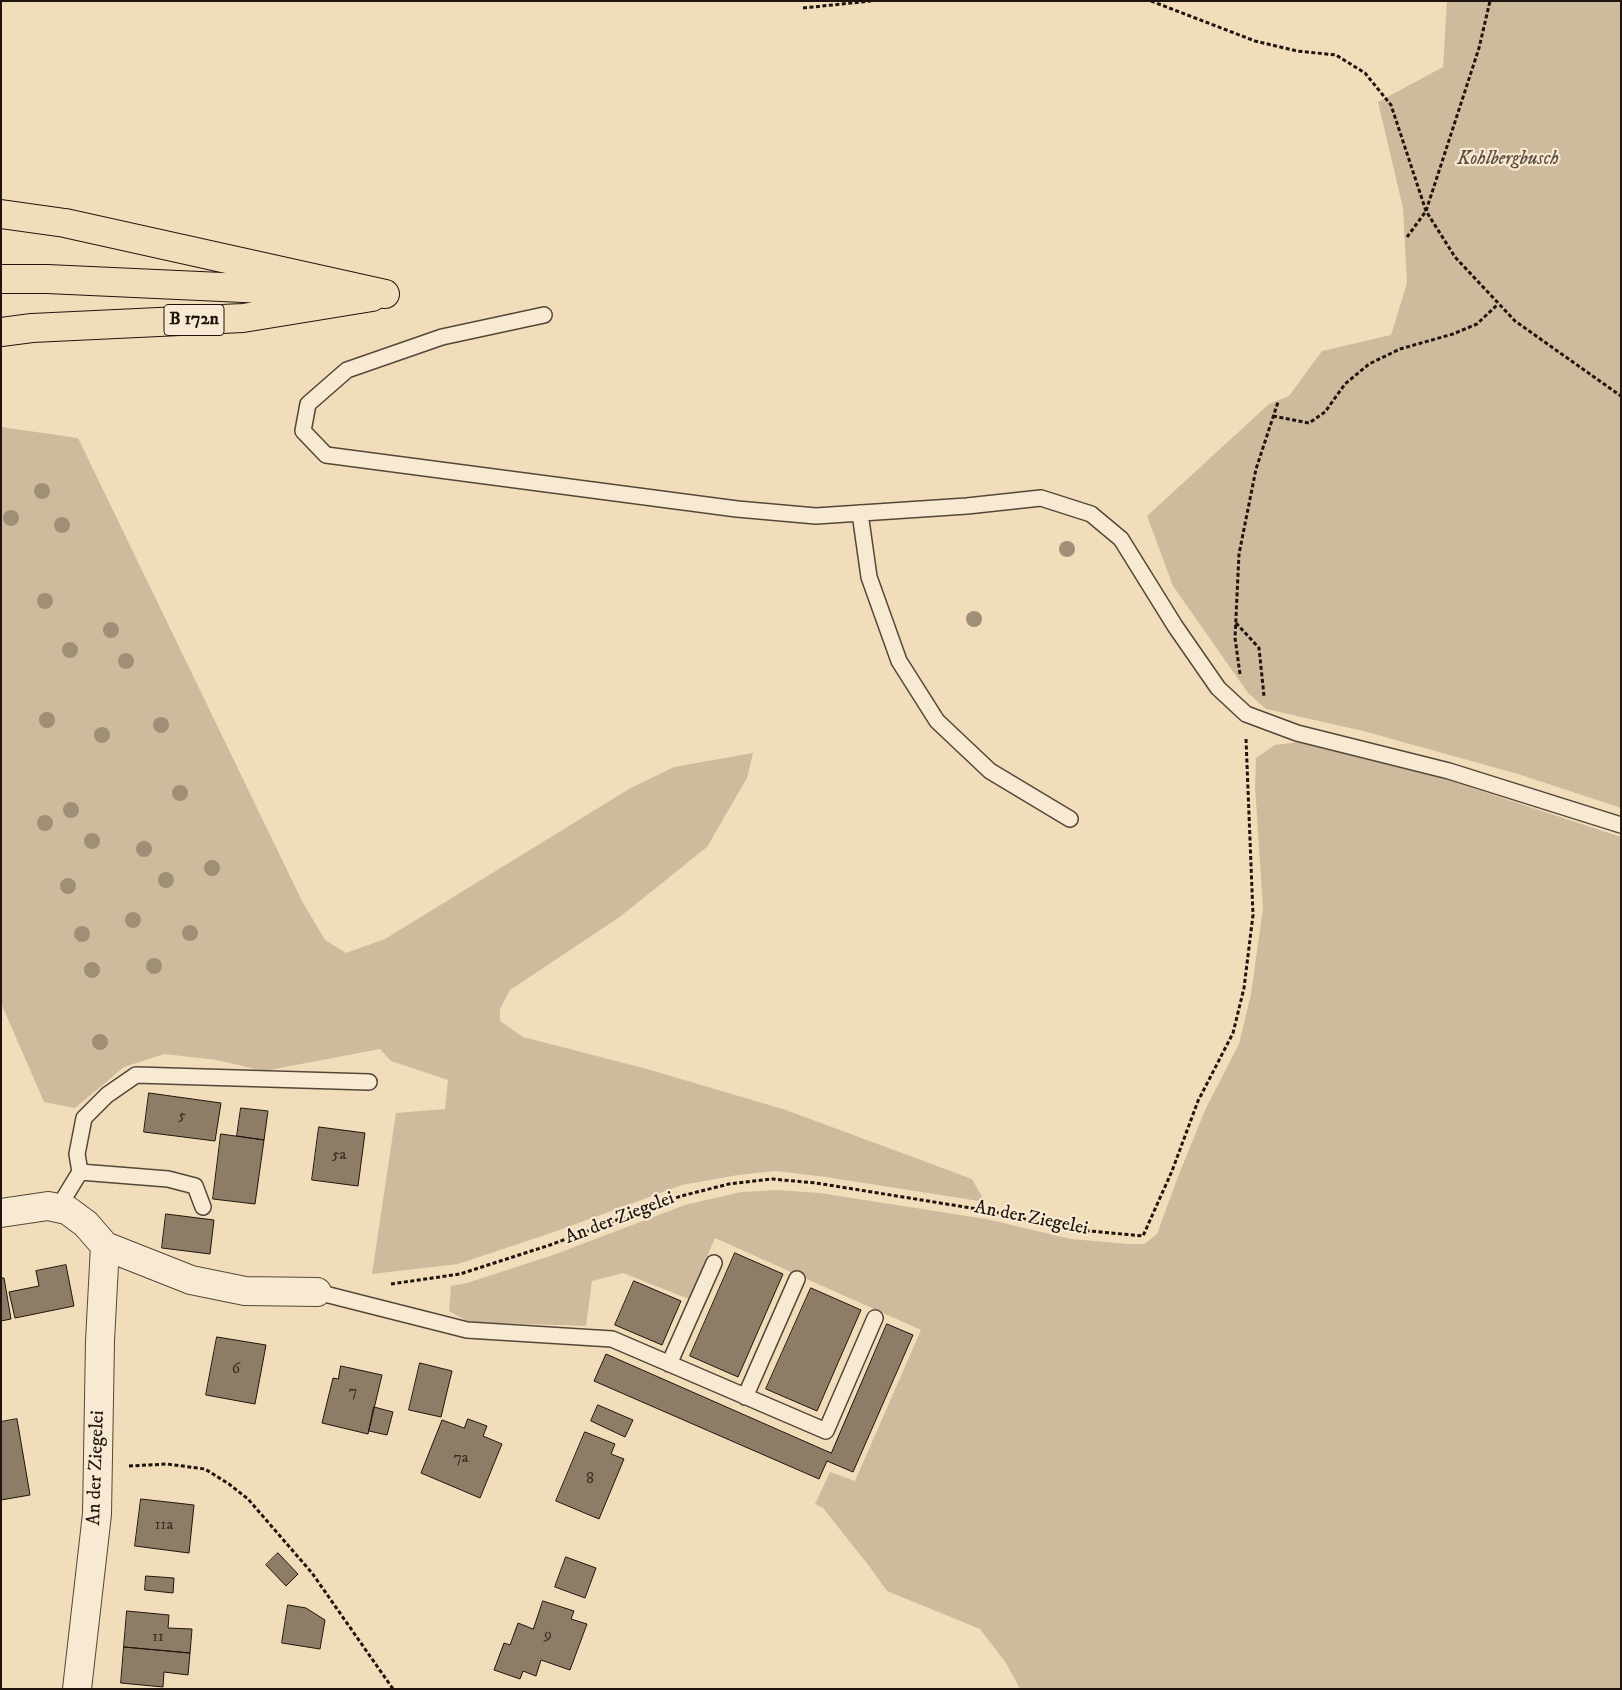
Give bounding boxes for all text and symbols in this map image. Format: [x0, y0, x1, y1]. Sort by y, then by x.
park label: Kohlbergbusch [1457, 149, 1559, 171]
road number: B 172n [164, 304, 224, 336]
house number: 5 [178, 1107, 186, 1127]
house number: 5a [332, 1146, 346, 1166]
street label: An der Ziegelei [562, 1188, 678, 1250]
street label: An der Ziegelei [972, 1197, 1090, 1241]
house number: 6 [232, 1360, 240, 1380]
house number: 7 [349, 1383, 357, 1403]
street label: An der Ziegelei [84, 1410, 110, 1526]
house number: 7a [453, 1449, 469, 1469]
house number: 8 [586, 1470, 594, 1490]
house number: 11a [155, 1516, 173, 1536]
house number: 9 [544, 1626, 552, 1646]
house number: 11 [152, 1628, 164, 1648]

